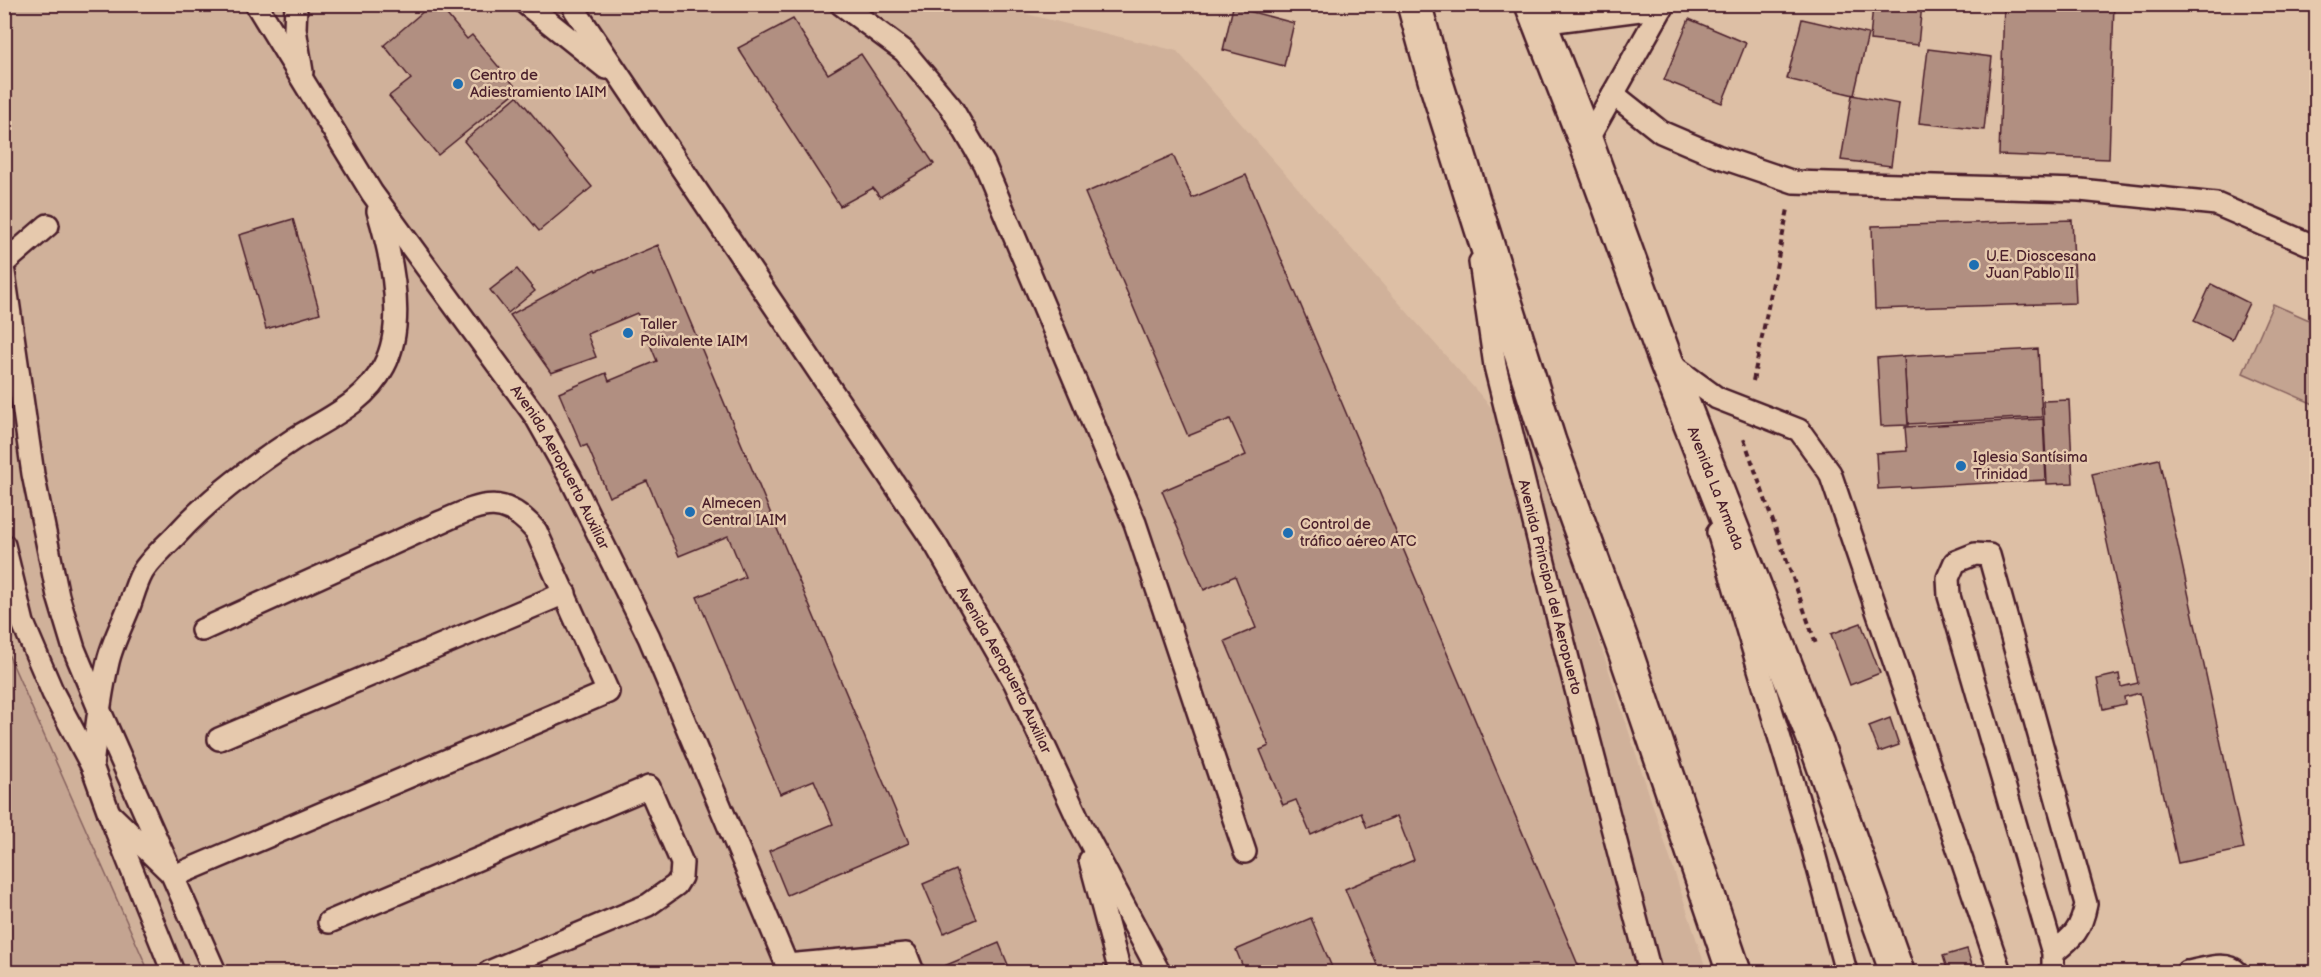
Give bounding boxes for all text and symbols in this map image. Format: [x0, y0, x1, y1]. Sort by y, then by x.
place label: Centro de Adiestramiento IAIM [470, 66, 607, 102]
marker: Centro de Adiestramiento IAIM [451, 77, 465, 91]
place label: U.E. Dioscesana Juan Pablo II [1986, 247, 2096, 283]
marker: U.E. Dioscesana Juan Pablo II [1967, 258, 1981, 272]
place label: Taller Polivalente IAIM [640, 315, 748, 351]
marker: Taller Polivalente IAIM [621, 326, 635, 340]
street label: Avenida Aeropuerto Auxiliar [506, 381, 614, 553]
street label: Avenida La Armada [1683, 424, 1748, 553]
place label: Iglesia Santísima Trinidad [1973, 448, 2088, 484]
marker: Iglesia Santísima Trinidad [1954, 459, 1968, 473]
street label: Avenida Principal del Aeropuerto [1514, 478, 1586, 697]
place label: Almecen Central IAIM [702, 494, 787, 530]
marker: Almecen Central IAIM [683, 505, 697, 519]
place label: Control de tráfico aéreo ATC [1300, 515, 1417, 551]
marker: Control de tráfico aéreo ATC [1281, 526, 1295, 540]
street label: Avenida Aeropuerto Auxiliar [952, 584, 1056, 757]

